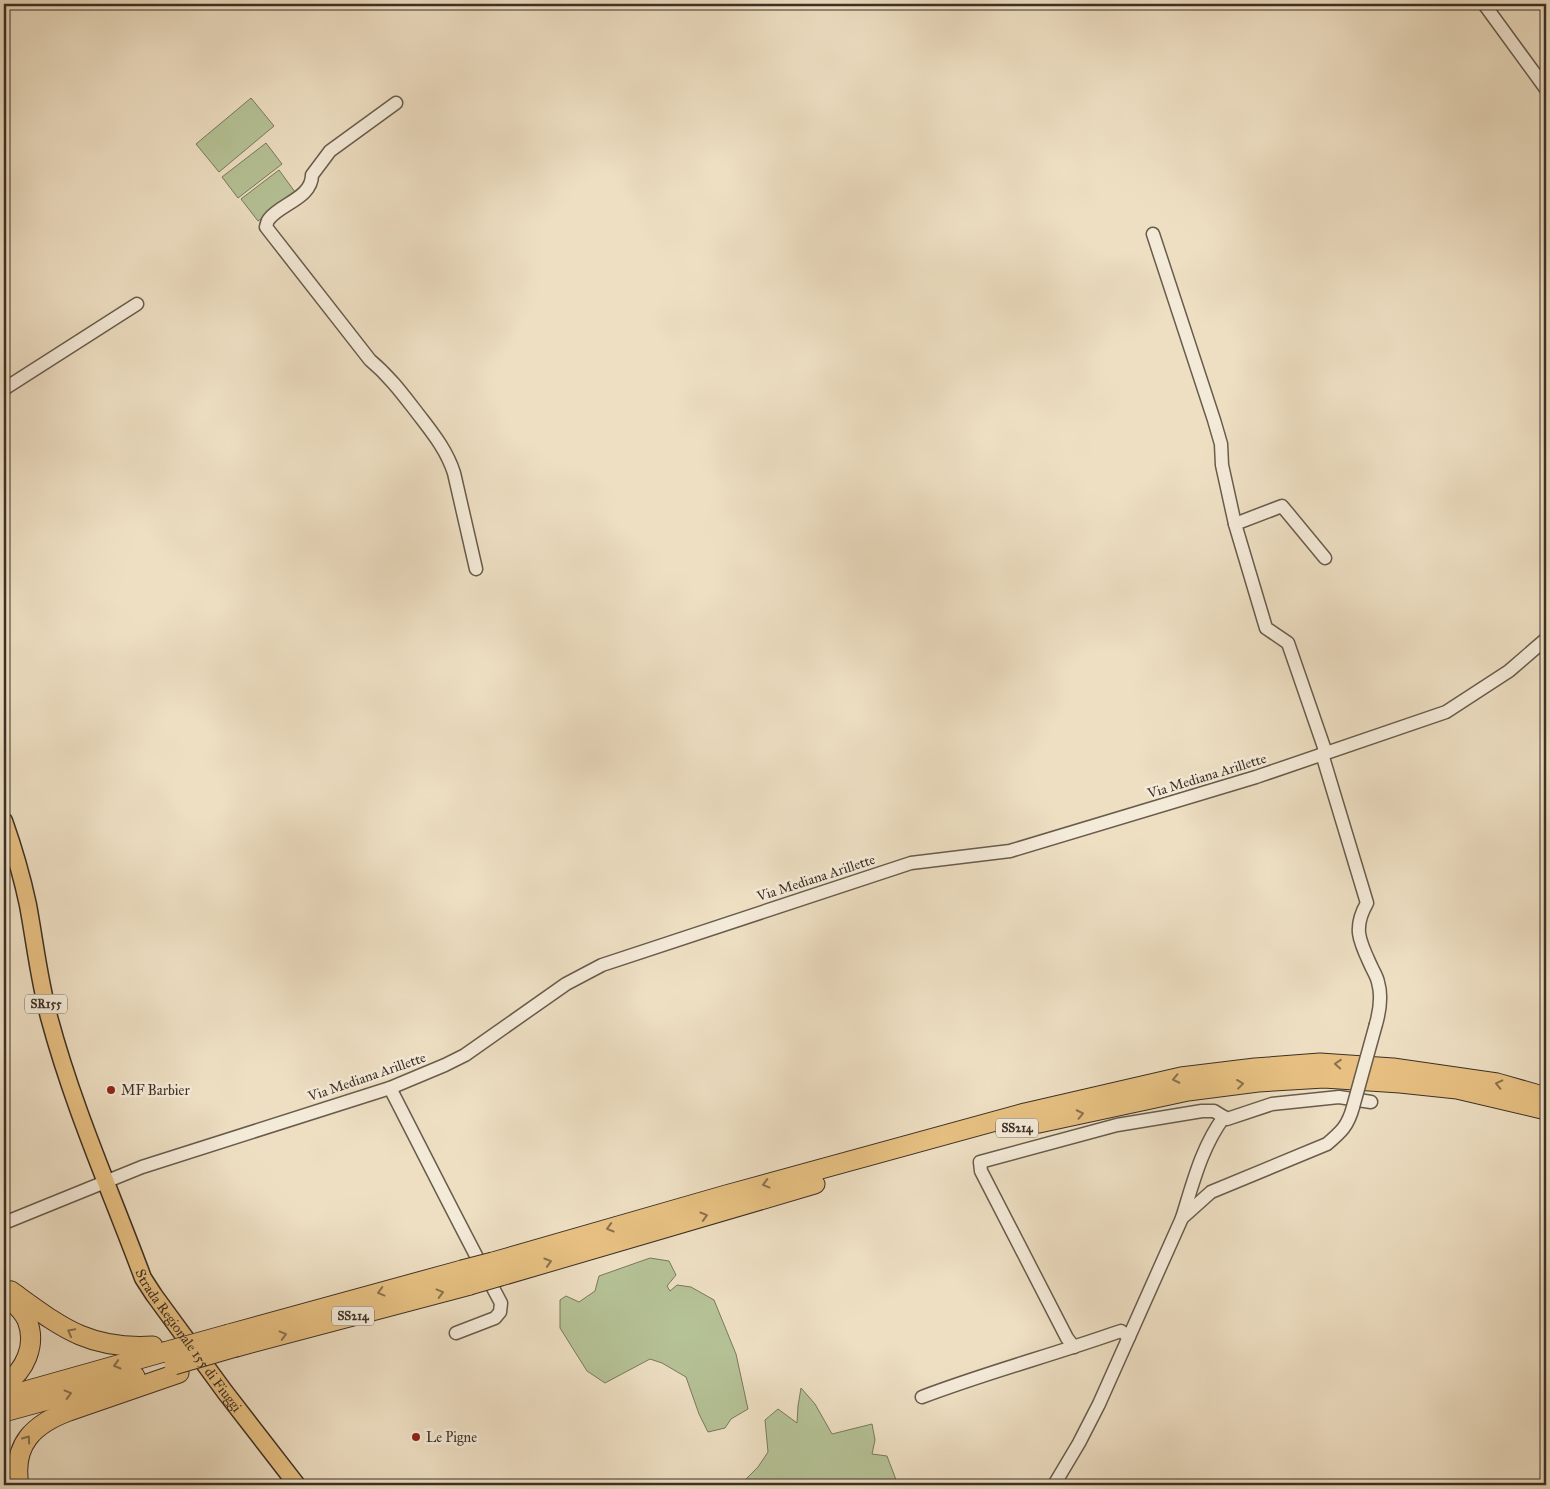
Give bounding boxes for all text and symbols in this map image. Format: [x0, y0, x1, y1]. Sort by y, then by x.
street label: Via Mediana Arillette [1144, 750, 1269, 802]
street label: Via Mediana Arillette [754, 851, 878, 905]
road number: SR155 [25, 994, 67, 1014]
street label: Via Mediana Arillette [305, 1049, 428, 1105]
one-way arrow [1334, 1059, 1342, 1070]
one-way arrow [1172, 1073, 1181, 1083]
one-way arrow [1236, 1079, 1244, 1090]
one-way arrow [1495, 1080, 1504, 1090]
place label: MF Barbier [121, 1082, 190, 1099]
marker: MF Barbier [105, 1084, 117, 1096]
one-way arrow [1076, 1109, 1085, 1120]
road number: SS214 [996, 1118, 1038, 1138]
one-way arrow [762, 1178, 771, 1189]
one-way arrow [699, 1211, 708, 1221]
one-way arrow [606, 1223, 614, 1233]
one-way arrow [544, 1257, 552, 1267]
street label: Strada Regionale 155 di Fiuggi [132, 1267, 246, 1415]
one-way arrow [378, 1287, 386, 1297]
one-way arrow [436, 1288, 445, 1299]
road number: SS214 [332, 1306, 374, 1325]
one-way arrow [68, 1328, 77, 1338]
one-way arrow [279, 1330, 287, 1340]
one-way arrow [113, 1360, 121, 1370]
one-way arrow [63, 1390, 71, 1400]
place label: Le Pigne [426, 1429, 477, 1446]
marker: Le Pigne [410, 1431, 422, 1443]
one-way arrow [21, 1435, 30, 1445]

